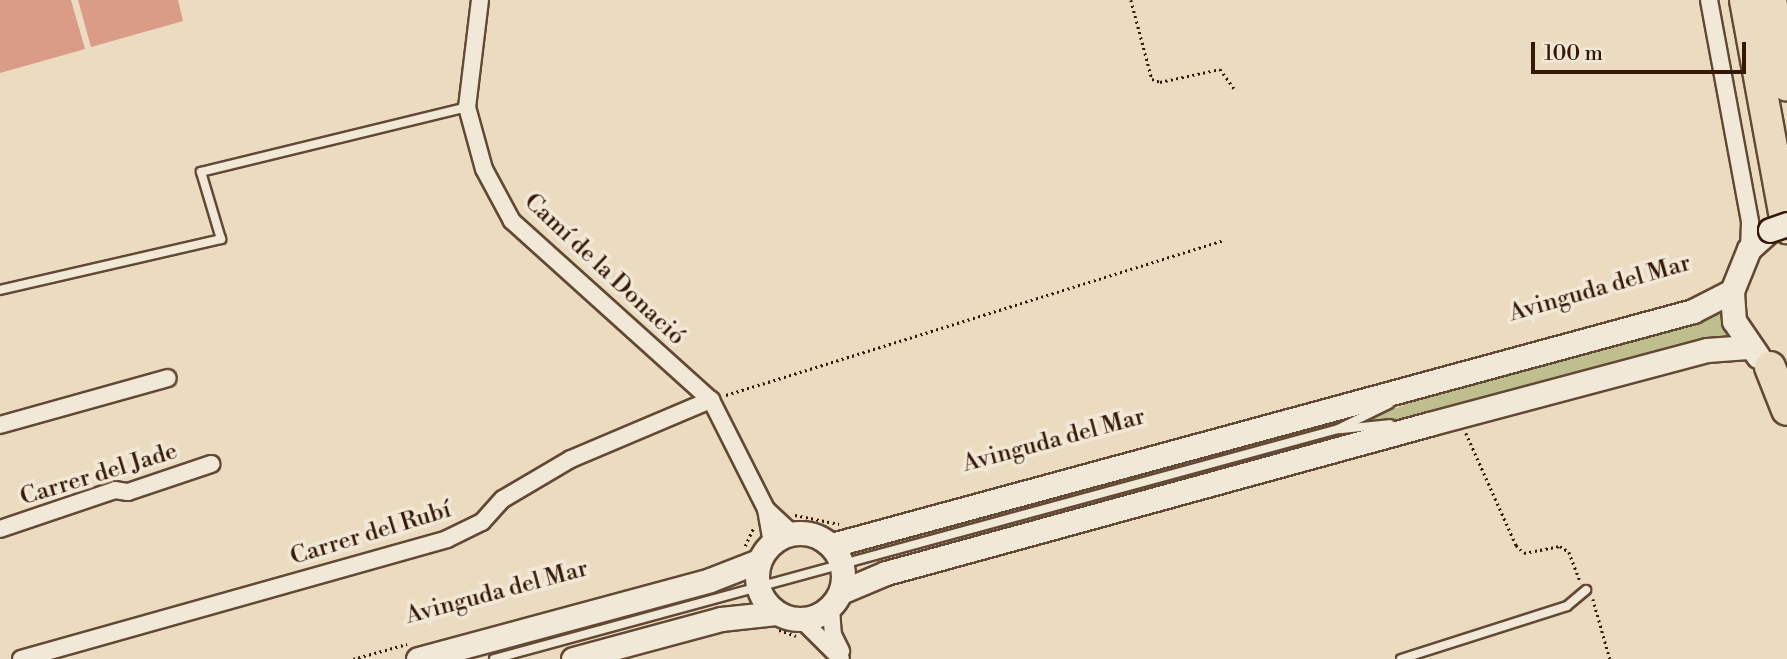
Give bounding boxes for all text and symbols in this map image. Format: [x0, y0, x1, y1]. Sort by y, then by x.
scale bar [1535, 28, 1750, 72]
text: 100 m [1544, 41, 1603, 67]
street label: Camí de la Donació [518, 188, 690, 352]
street label: Avinguda del Mar [1506, 249, 1694, 329]
street label: Avinguda del Mar [960, 403, 1148, 479]
street label: Carrer del Jade [17, 437, 181, 513]
street label: Carrer del Rubí [287, 496, 455, 572]
street label: Avinguda del Mar [403, 555, 591, 631]

